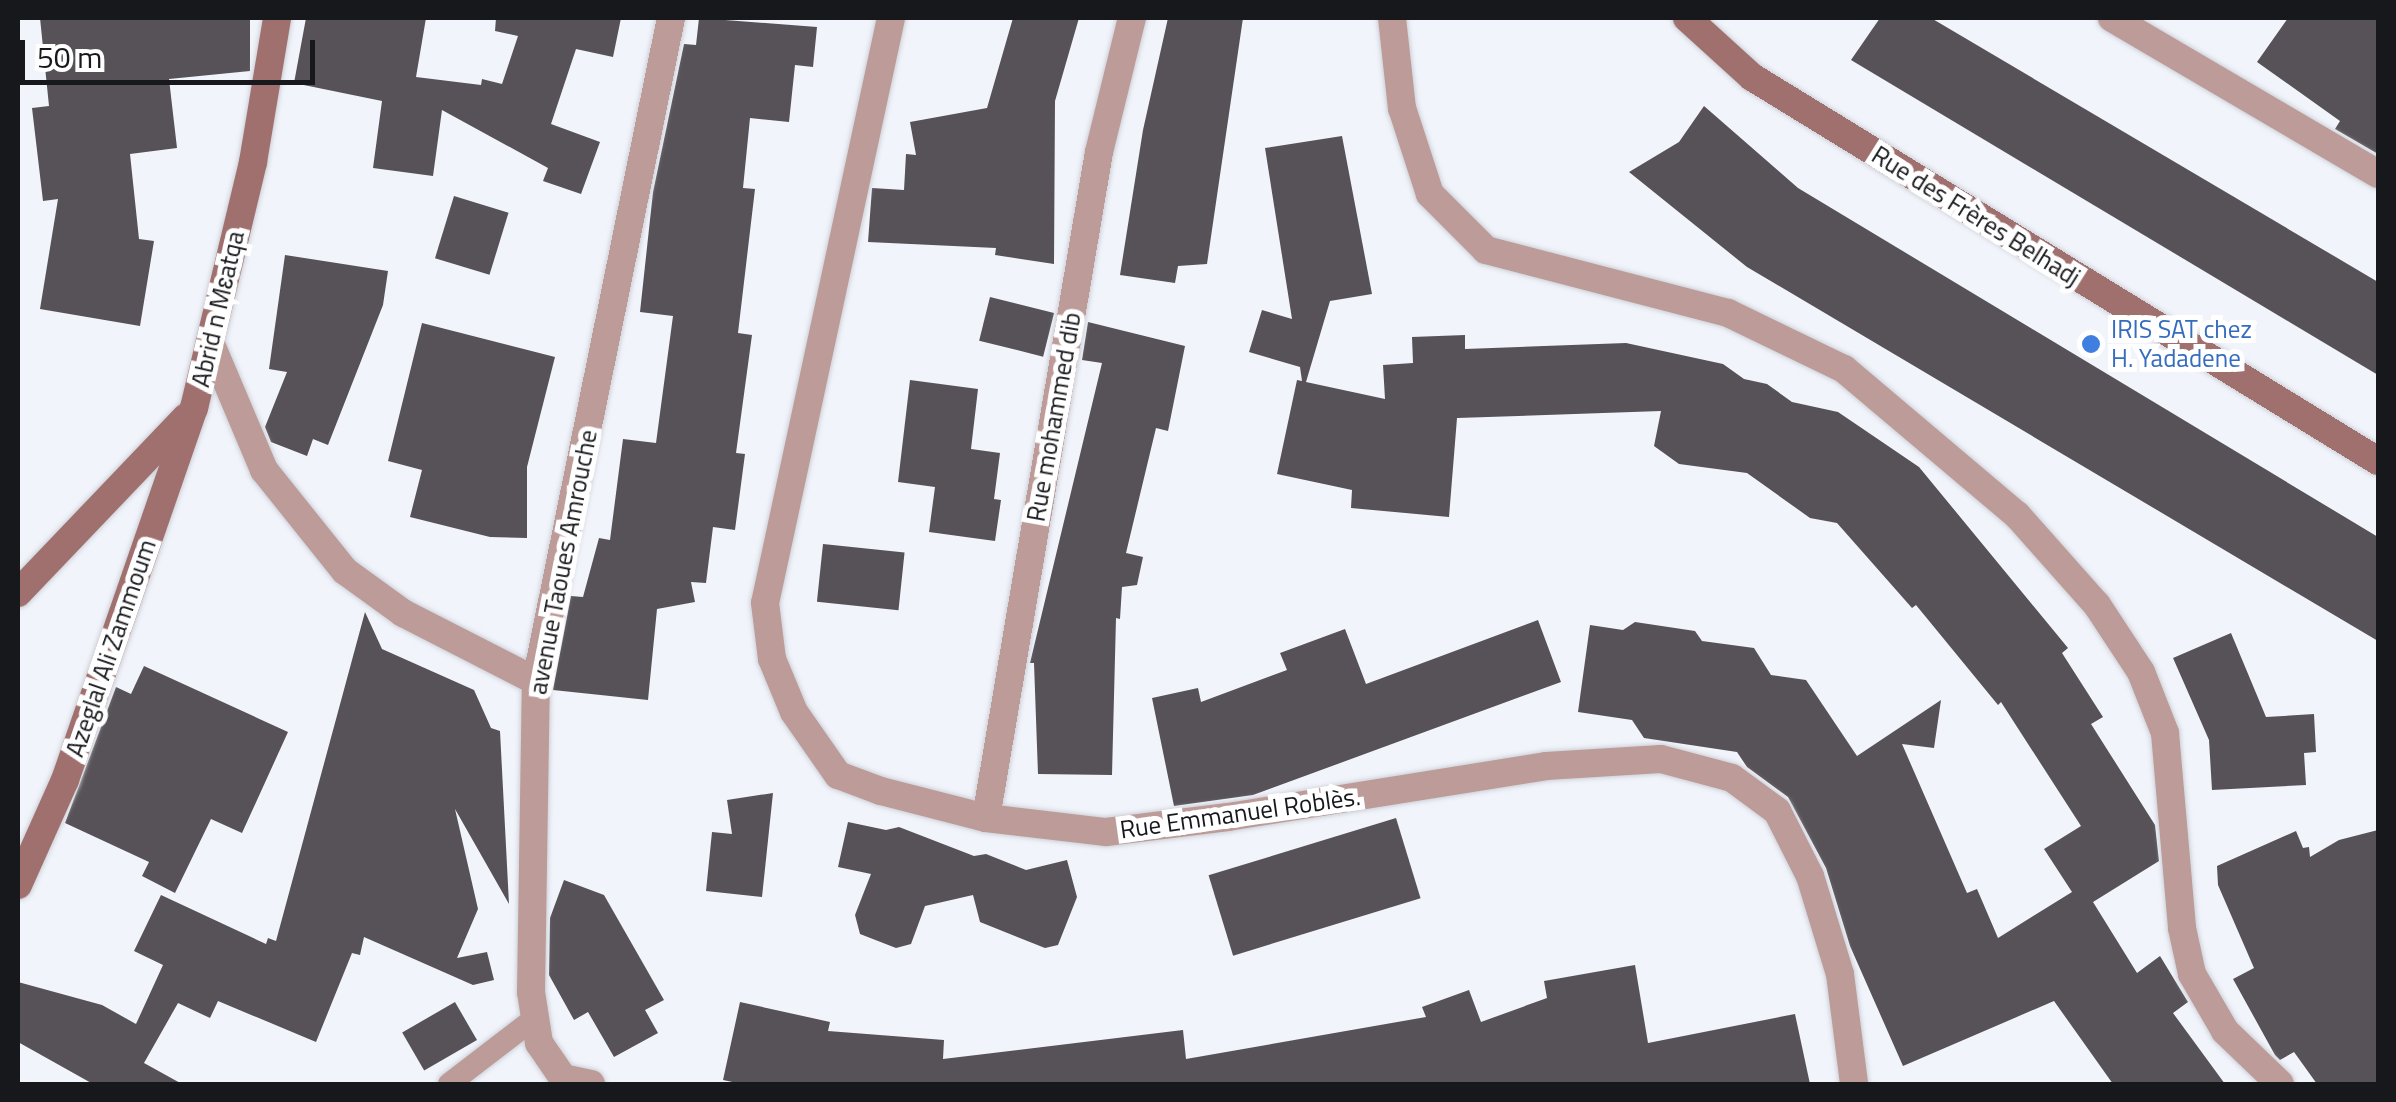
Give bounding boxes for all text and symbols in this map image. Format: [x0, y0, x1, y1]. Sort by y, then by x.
scale bar [25, 20, 320, 82]
text: 50 m [37, 34, 102, 80]
street label: Rue des Frères Belhadj [1866, 140, 2086, 292]
street label: Abrid n Mɛatqa [185, 228, 251, 390]
street label: Rue mohammed dib [1021, 310, 1087, 524]
place label: IRIS SAT chez H. Yadadene [2111, 315, 2252, 374]
marker: IRIS SAT chez H. Yadadene [2080, 333, 2102, 355]
street label: avenue Taoues Amrouche [523, 427, 603, 697]
street label: Azeglal Ali Zammoum [60, 535, 162, 761]
street label: Rue Emmanuel Roblès. [1118, 781, 1362, 845]

